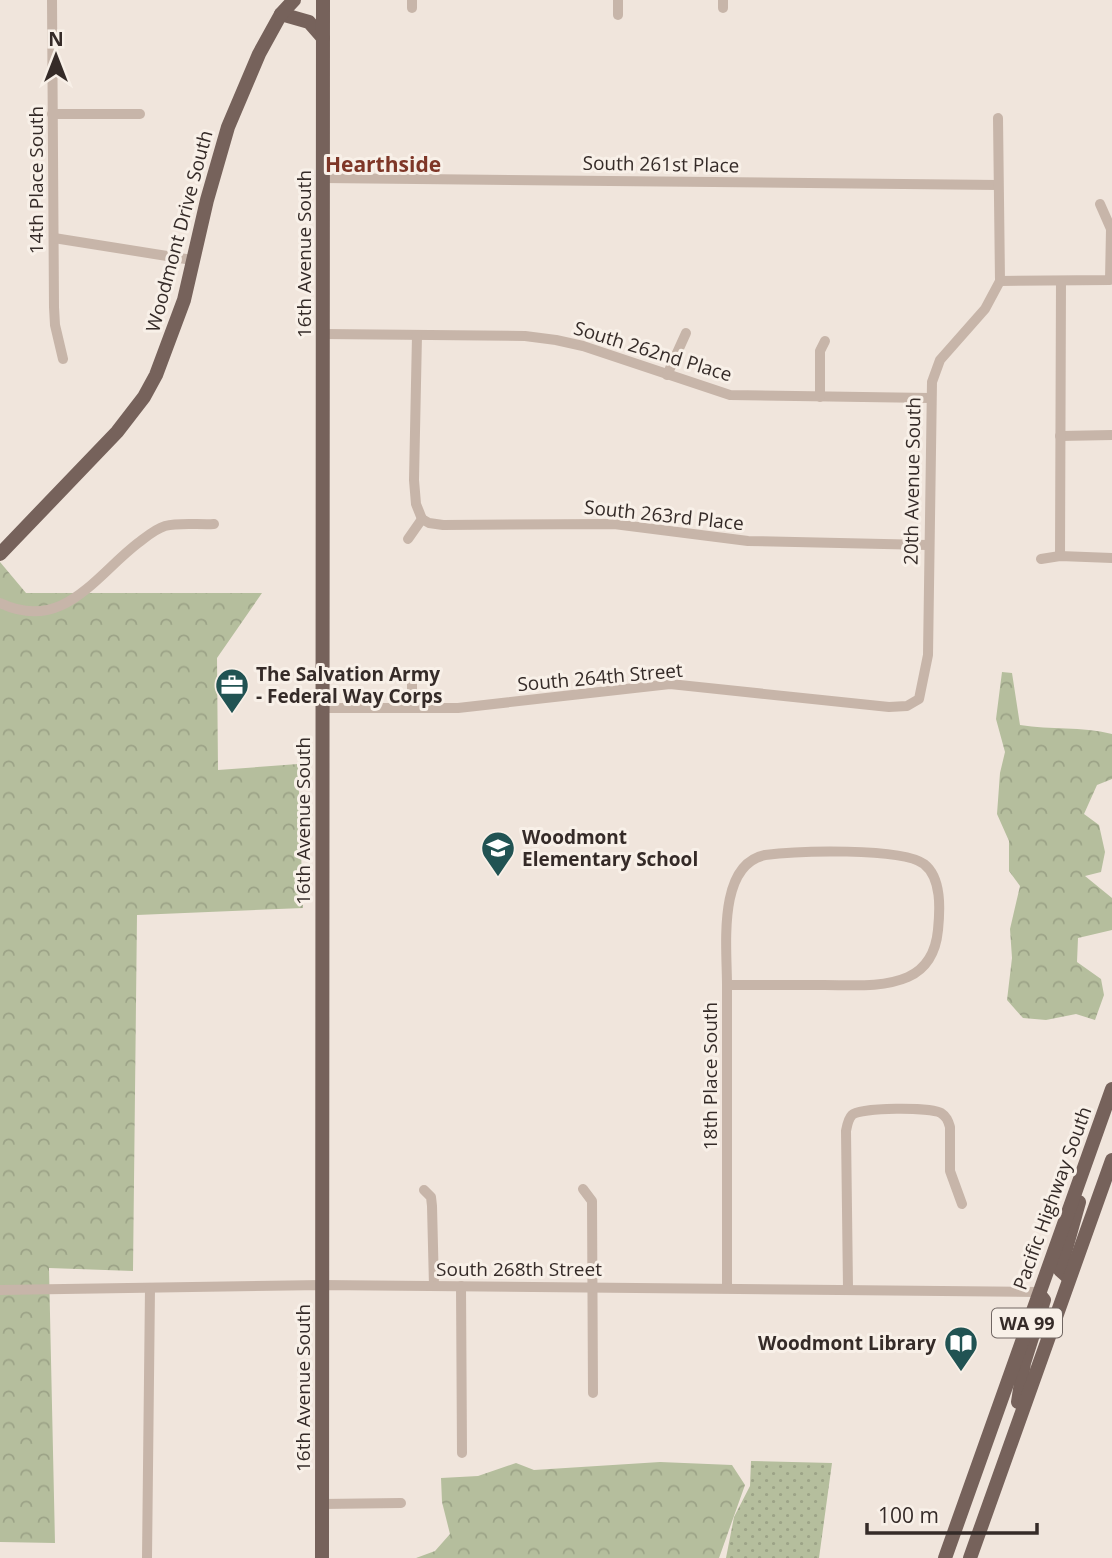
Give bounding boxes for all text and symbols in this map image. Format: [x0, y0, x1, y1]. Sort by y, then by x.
north arrow [21, 21, 91, 91]
text: N [48, 26, 64, 52]
street label: 14th Place South [23, 106, 49, 254]
street label: Woodmont Drive South [140, 127, 218, 335]
district label: Hearthside [325, 150, 441, 178]
street label: South 261st Place [582, 150, 740, 178]
street label: 16th Avenue South [291, 170, 317, 338]
street label: South 262nd Place [571, 315, 735, 387]
street label: 20th Avenue South [898, 397, 926, 565]
street label: South 263rd Place [583, 494, 745, 536]
street label: South 264th Street [516, 657, 684, 697]
place label: The Salvation Army - Federal Way Corps [256, 661, 442, 709]
office icon: The Salvation Army - Federal Way Corps [213, 666, 251, 715]
street label: 16th Avenue South [290, 737, 316, 905]
place label: Woodmont Elementary School [522, 824, 698, 872]
school or university icon: Woodmont Elementary School [479, 829, 517, 878]
street label: 18th Place South [697, 1002, 723, 1150]
street label: Pacific Highway South [1007, 1103, 1097, 1293]
street label: South 268th Street [436, 1256, 602, 1282]
street label: 16th Avenue South [290, 1304, 316, 1472]
road number: WA 99 [992, 1308, 1062, 1338]
library icon: Woodmont Library [942, 1324, 980, 1373]
place label: Woodmont Library [758, 1330, 936, 1356]
scale bar [867, 1492, 1037, 1536]
text: 100 m [878, 1501, 939, 1529]

